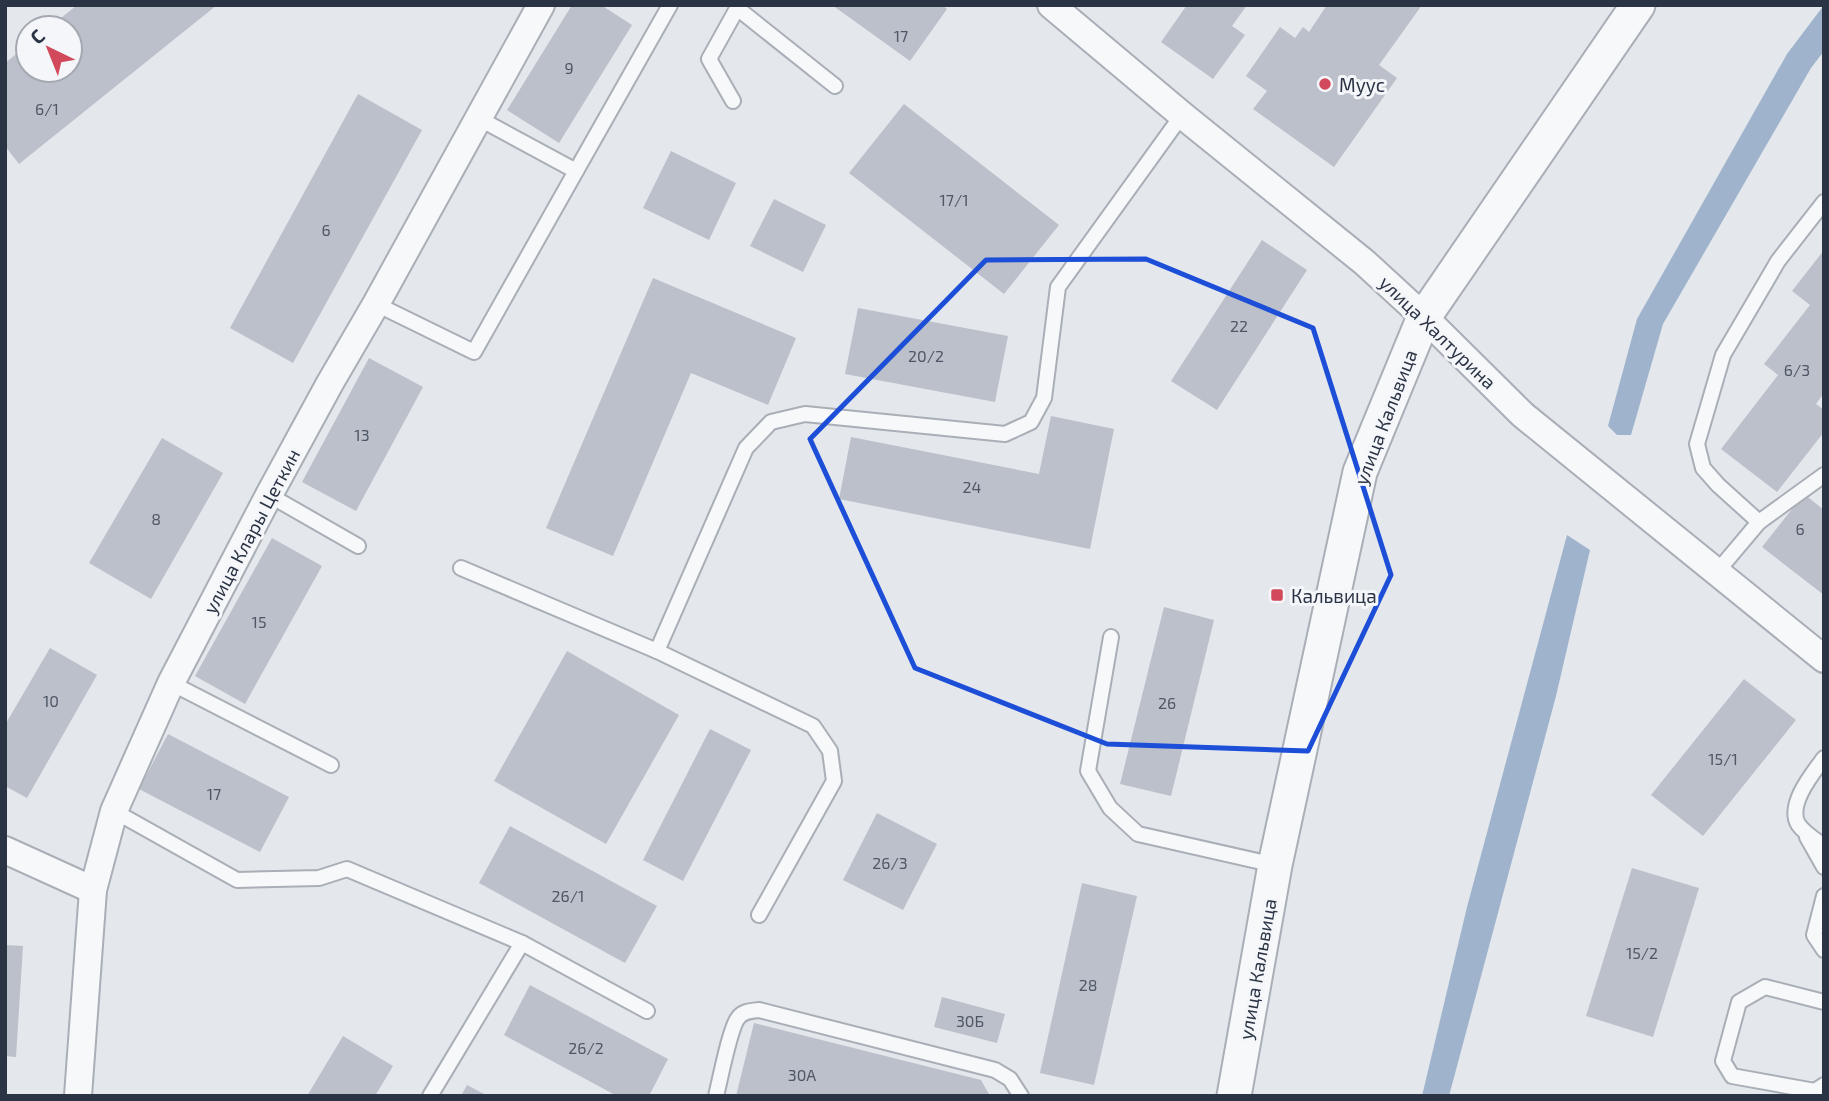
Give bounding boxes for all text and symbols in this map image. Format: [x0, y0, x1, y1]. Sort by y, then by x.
north arrow [14, 14, 84, 84]
text: С [25, 24, 49, 48]
house number: 17 [894, 26, 908, 45]
house number: 9 [564, 58, 574, 77]
place label: Муус [1339, 73, 1385, 97]
marker: Муус [1317, 76, 1333, 92]
house number: 6/1 [35, 99, 59, 118]
house number: 17/1 [939, 190, 969, 209]
house number: 6 [321, 220, 331, 239]
street label: улица Халтурина [1374, 270, 1501, 394]
house number: 22 [1230, 316, 1248, 335]
house number: 20/2 [908, 346, 944, 365]
street label: улица Кальвица [1349, 346, 1422, 488]
house number: 6/3 [1784, 360, 1810, 379]
house number: 13 [354, 425, 370, 444]
street label: улица Клары Цеткин [198, 445, 305, 618]
house number: 24 [963, 477, 982, 496]
house number: 8 [151, 509, 161, 528]
house number: 6 [1795, 519, 1805, 538]
place label: Кальвица [1291, 584, 1377, 607]
marker: Кальвица [1269, 587, 1285, 603]
house number: 15 [252, 612, 266, 631]
house number: 10 [43, 691, 59, 710]
house number: 26 [1158, 693, 1176, 712]
house number: 15/1 [1708, 749, 1738, 768]
house number: 17 [207, 784, 221, 803]
house number: 26/3 [872, 853, 908, 872]
house number: 26/1 [552, 886, 584, 905]
street label: улица Кальвица [1233, 897, 1282, 1042]
house number: 15/2 [1626, 943, 1658, 962]
house number: 28 [1079, 975, 1097, 994]
house number: 30Б [956, 1011, 984, 1030]
house number: 26/2 [568, 1038, 604, 1057]
house number: 30А [788, 1065, 816, 1084]

